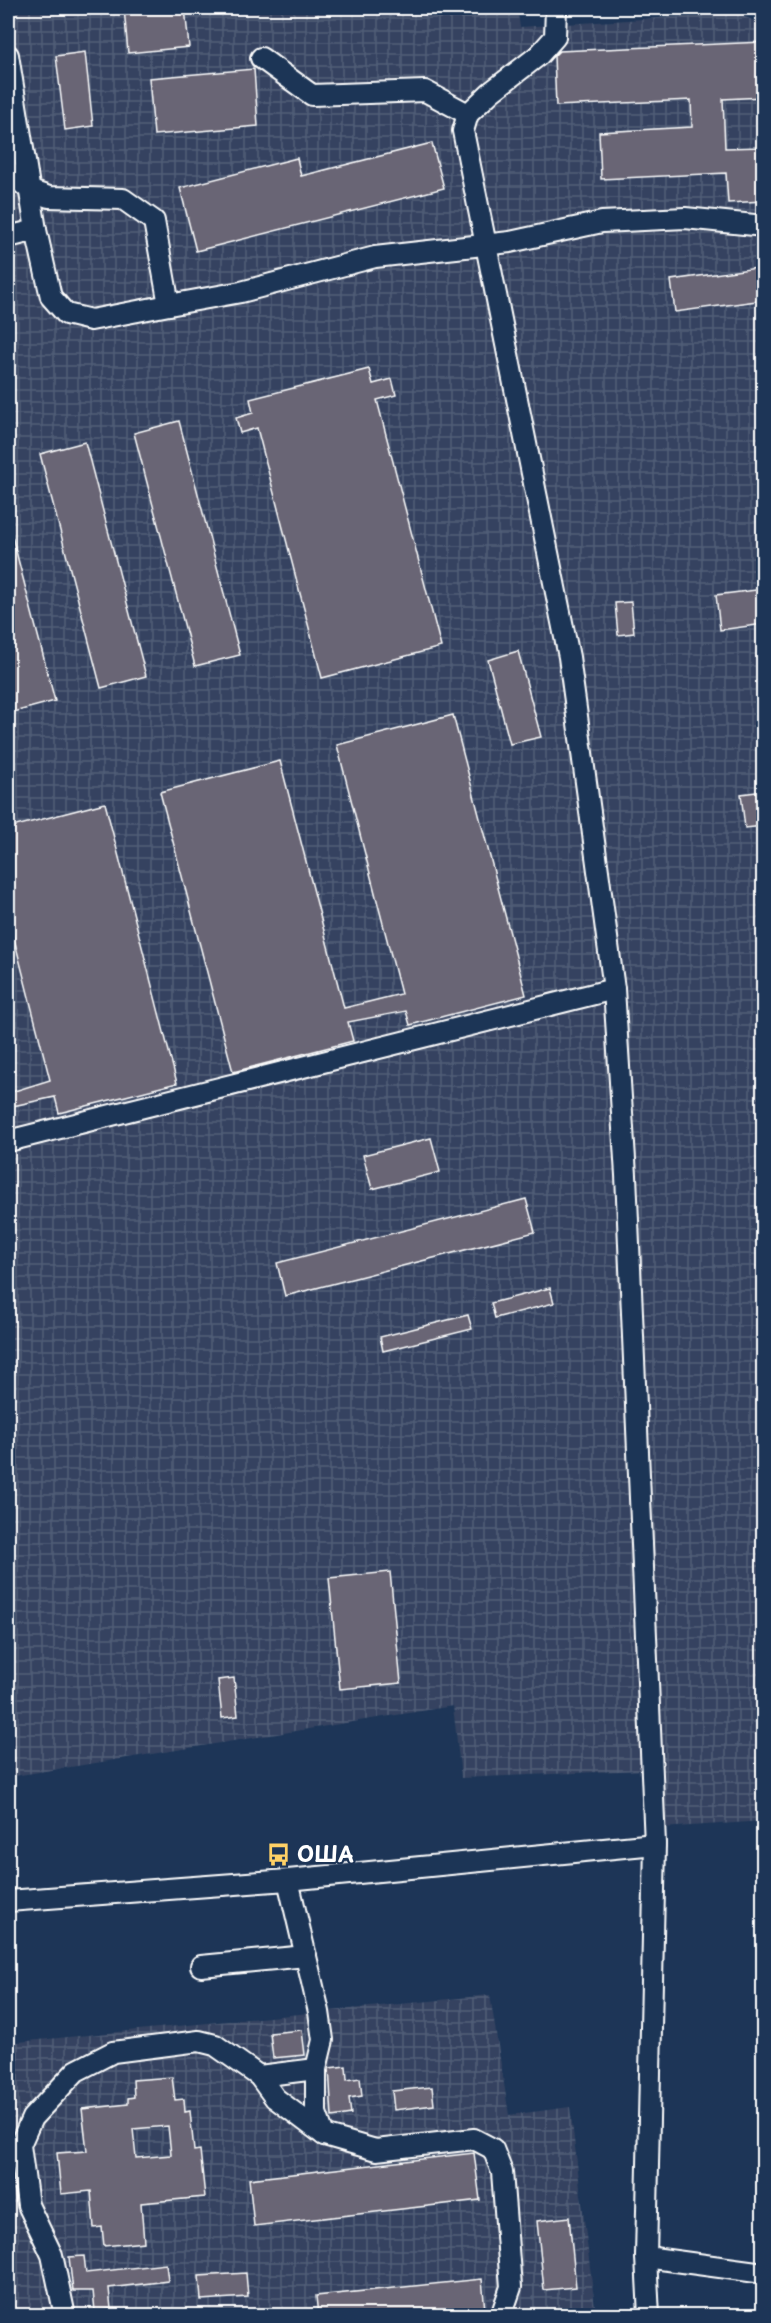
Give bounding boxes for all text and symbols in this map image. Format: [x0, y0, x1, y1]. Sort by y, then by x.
place label: ОША [297, 1837, 354, 1869]
bus stop icon: ОША [266, 1842, 292, 1868]

